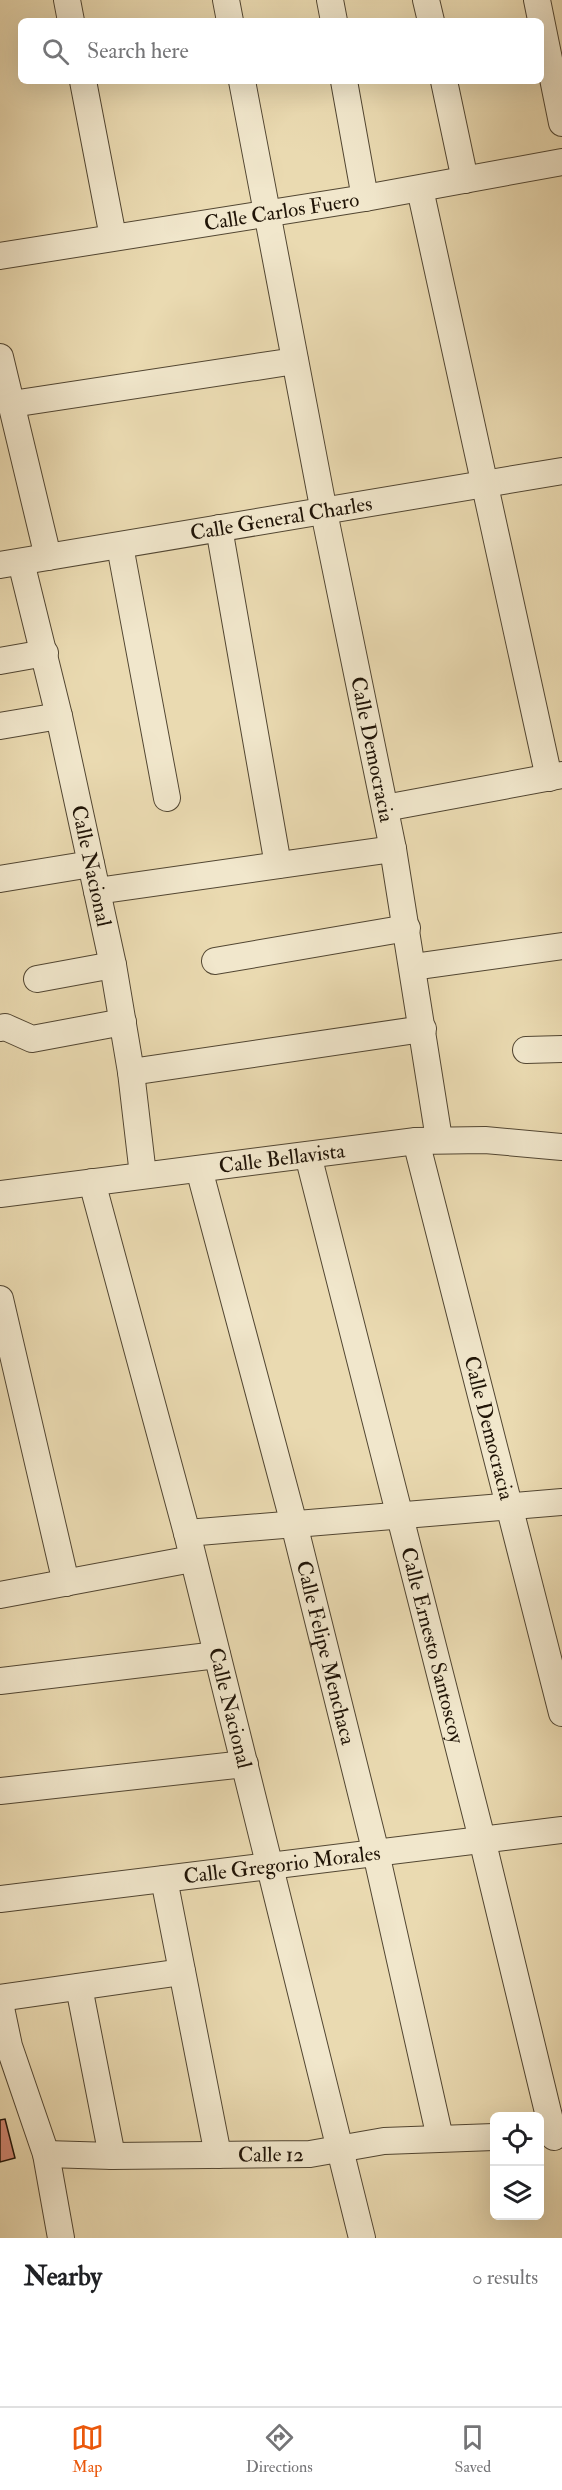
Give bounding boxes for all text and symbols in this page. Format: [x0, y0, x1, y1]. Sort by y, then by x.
search box [18, 18, 544, 84]
icon: search [39, 35, 72, 68]
text: Search here [87, 37, 189, 65]
street label: Calle Carlos Fuero [202, 186, 361, 237]
street label: Calle General Charles [188, 489, 374, 546]
street label: Calle Democracia [345, 674, 401, 825]
street label: Calle Nacional [65, 803, 118, 930]
street label: Calle Bellavista [217, 1137, 347, 1180]
street label: Calle Democracia [458, 1353, 521, 1503]
street label: Calle Ernesto Santoscoy [395, 1544, 471, 1747]
street label: Calle Felipe Menchaca [290, 1558, 362, 1748]
street label: Calle Nacional [202, 1645, 259, 1772]
street label: Calle Gregorio Morales [182, 1839, 382, 1890]
map controls [490, 2112, 544, 2220]
button: locate [490, 2112, 544, 2166]
street label: Calle 12 [238, 2141, 304, 2168]
button: layers [490, 2166, 544, 2220]
text: Nearby [24, 2261, 102, 2293]
text: 0 results [472, 2265, 538, 2290]
tab: Map [71, 2421, 104, 2477]
tab: Directions [246, 2421, 313, 2477]
tab: Saved [455, 2421, 491, 2477]

